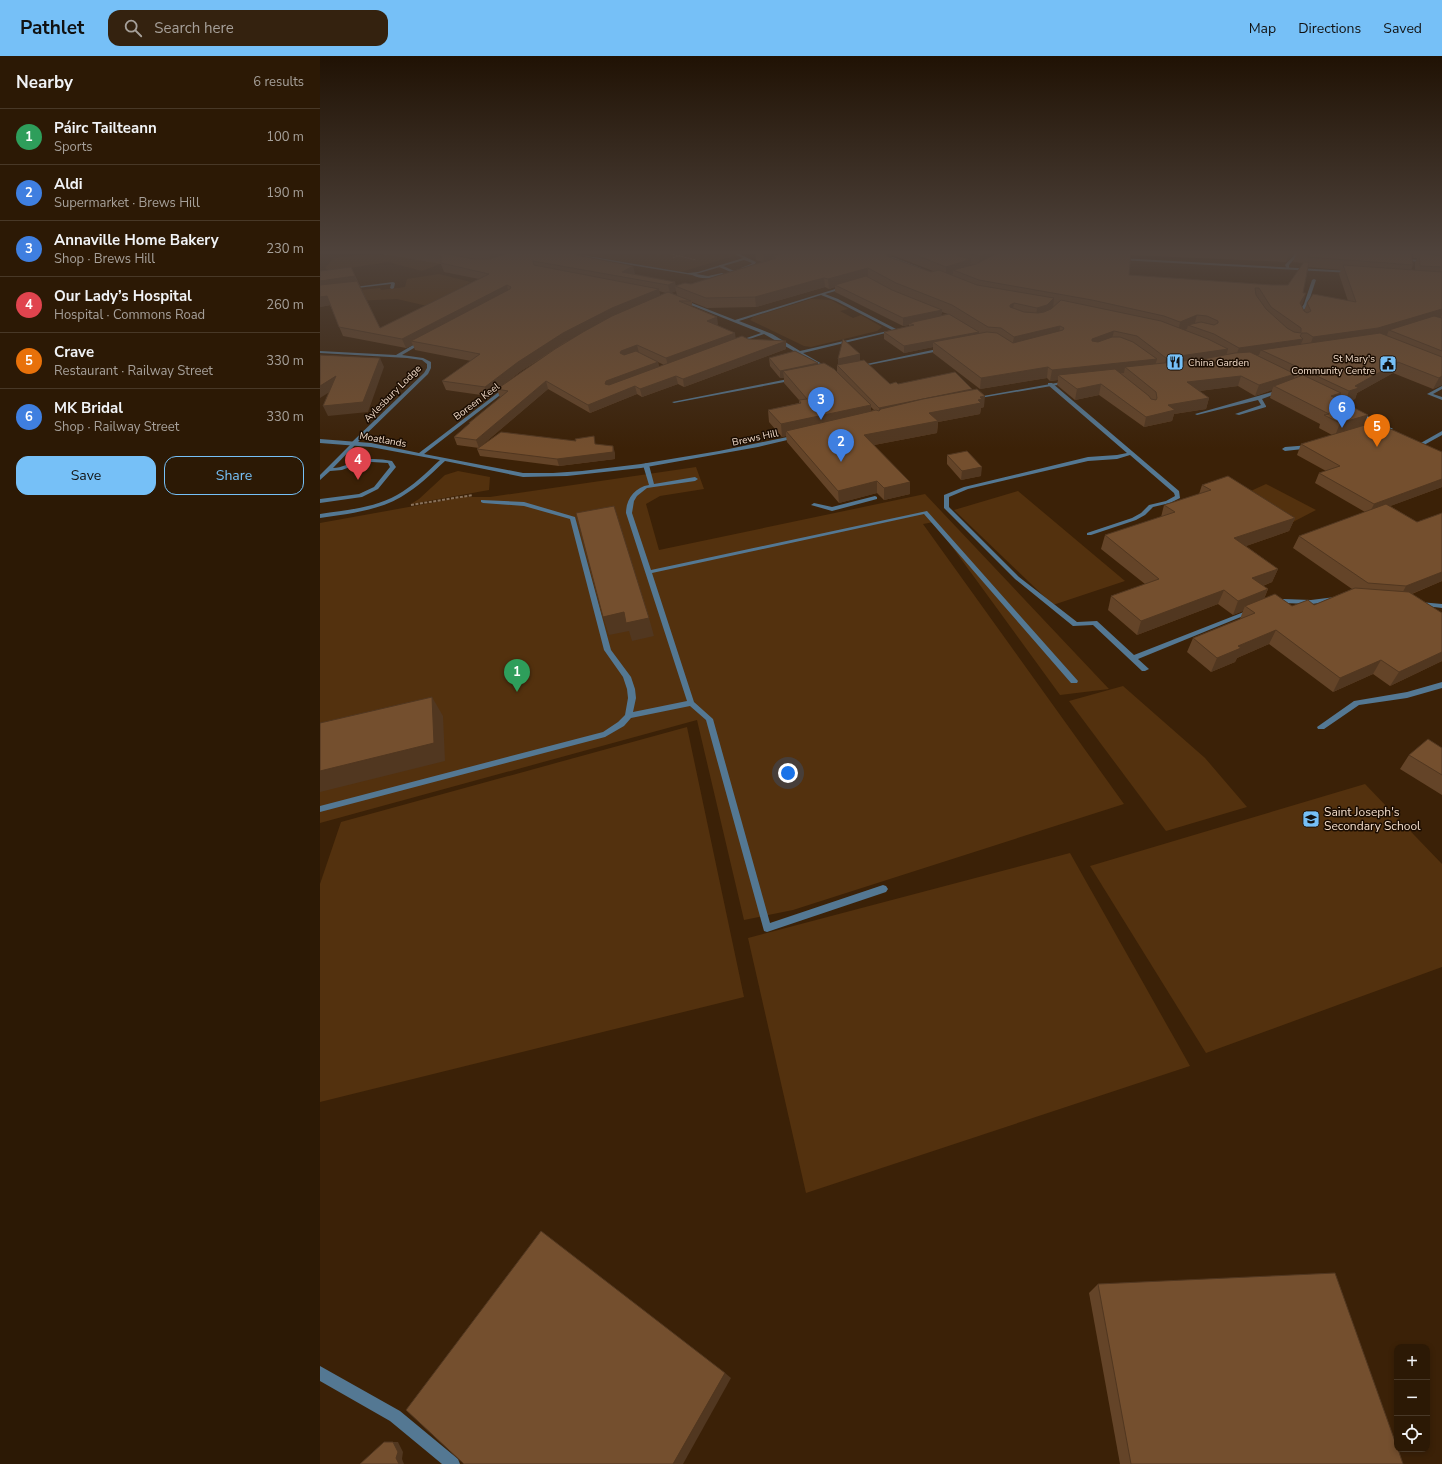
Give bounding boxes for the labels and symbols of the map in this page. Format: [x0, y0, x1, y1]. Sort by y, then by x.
restaurant icon: China Garden [1165, 352, 1185, 372]
place label: St Mary's Community Centre [1291, 352, 1375, 378]
public building icon: St Mary's Community Centre [1378, 354, 1398, 374]
place label: China Garden [1188, 356, 1249, 370]
street label: Aylesbury Lodge [361, 362, 425, 426]
street label: Boreen Keel [451, 380, 503, 424]
pin: 3 [808, 387, 834, 420]
pin: 6 [1329, 395, 1355, 428]
pin: 5 [1364, 414, 1390, 447]
street label: Brews Hill [731, 426, 780, 450]
street label: Moatlands [358, 429, 408, 451]
pin: 2 [828, 429, 854, 462]
pin: 4 [345, 447, 371, 480]
pin: 1 [504, 659, 530, 692]
your location [778, 763, 798, 783]
place label: Saint Joseph's Secondary School [1324, 804, 1421, 834]
school or university icon: Saint Joseph's Secondary School [1301, 809, 1321, 829]

